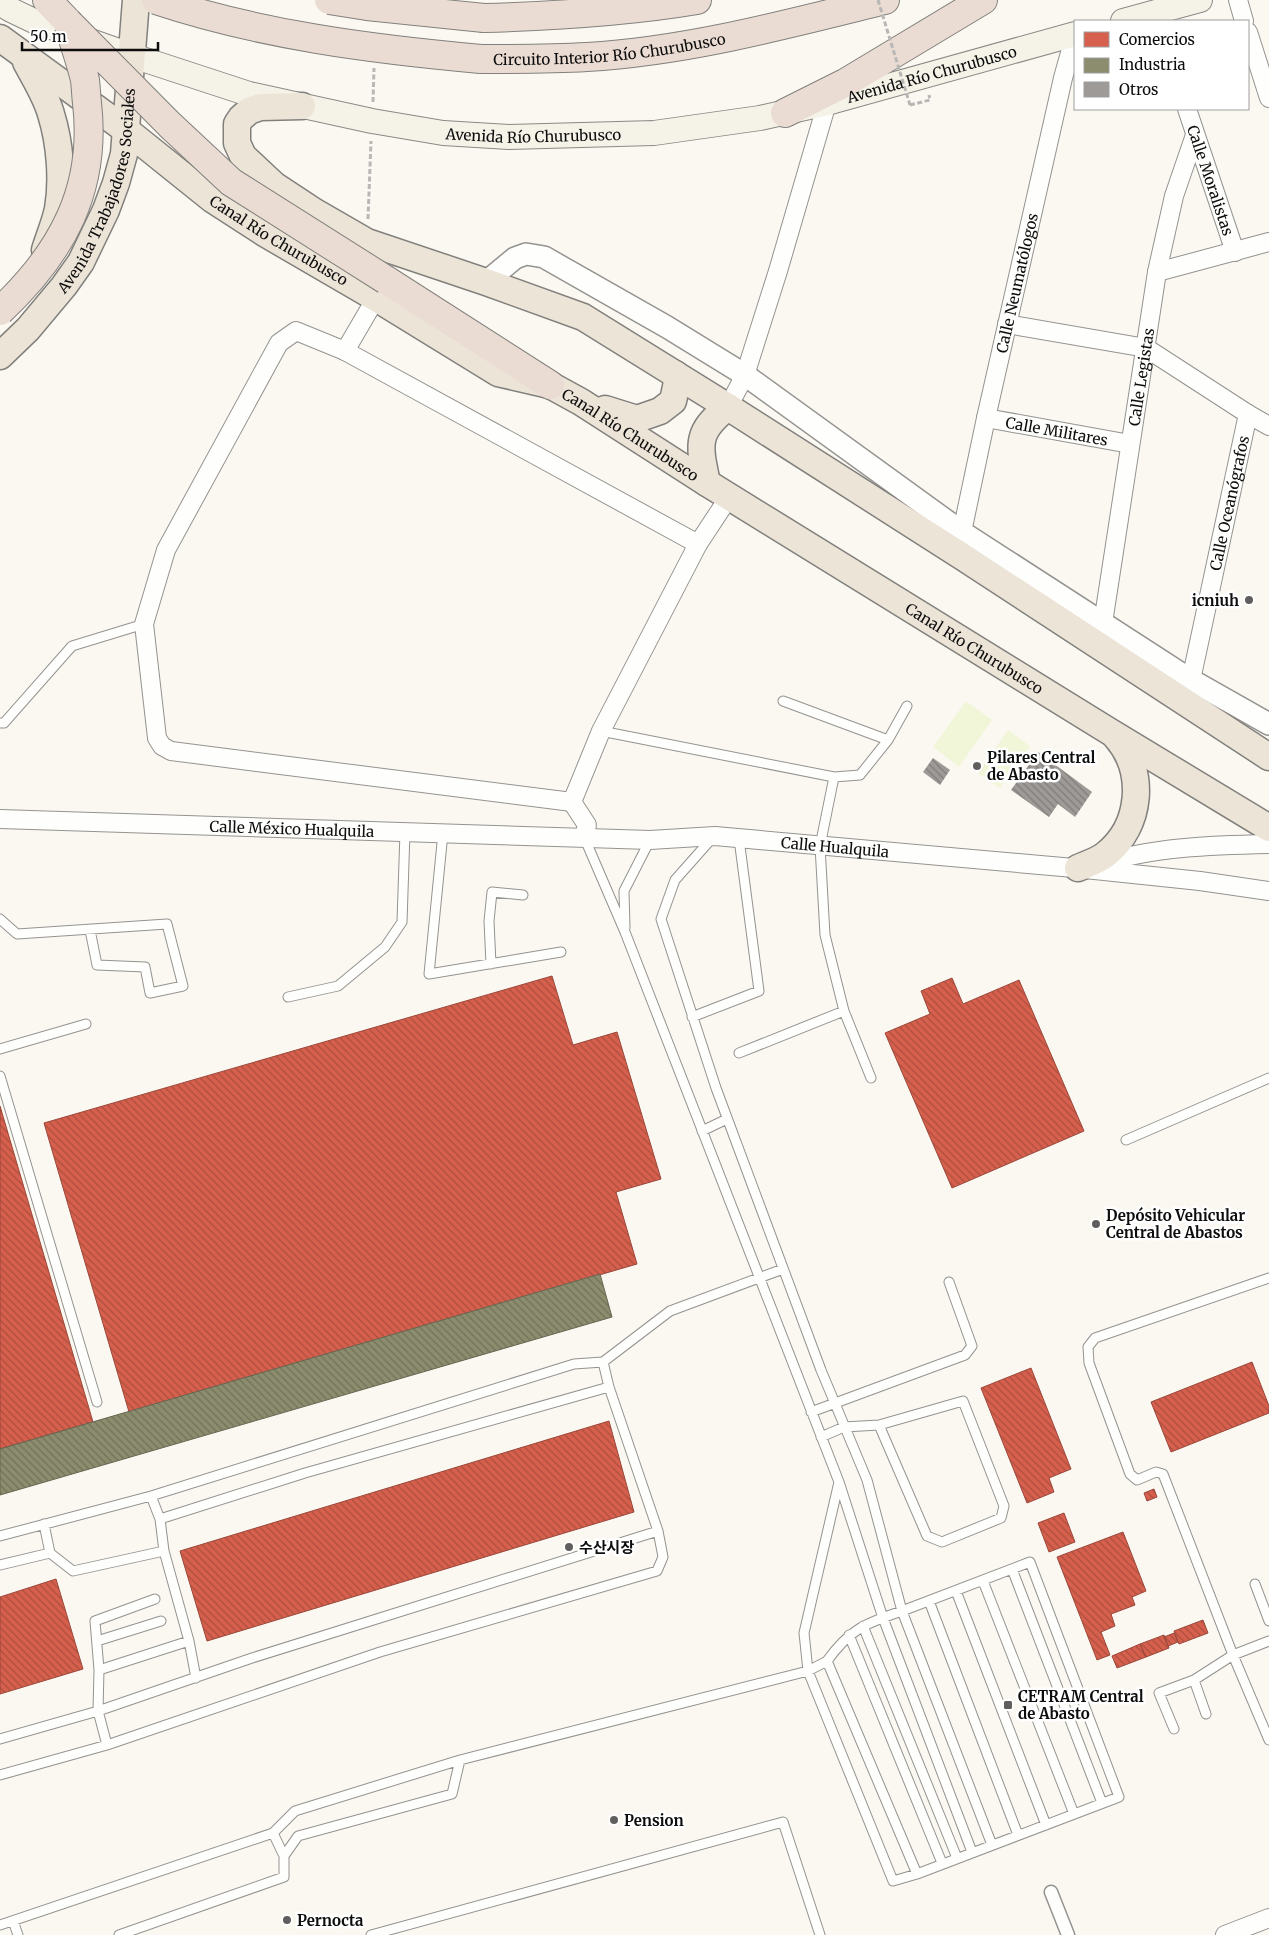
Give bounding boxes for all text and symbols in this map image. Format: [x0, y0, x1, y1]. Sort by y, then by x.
scale bar [22, 20, 159, 52]
legend [1074, 20, 1249, 110]
text: 50 m [30, 27, 67, 46]
street label: Circuito Interior Río Churubusco [493, 28, 727, 68]
text: Comercios [1119, 30, 1195, 49]
street label: Avenida Río Churubusco [844, 41, 1019, 107]
text: Industria [1119, 55, 1186, 74]
text: Otros [1119, 80, 1158, 99]
street label: Avenida Trabajadores Sociales [52, 87, 139, 297]
street label: Calle Moralistas [1184, 122, 1238, 238]
street label: Avenida Río Churubusco [444, 124, 622, 147]
street label: Canal Río Churubusco [206, 191, 352, 289]
street label: Calle Neumatólogos [992, 211, 1042, 355]
street label: Calle Legistas [1124, 327, 1158, 427]
street label: Canal Río Churubusco [559, 384, 703, 485]
street label: Calle Militares [1004, 412, 1109, 449]
street label: Calle Oceanógrafos [1205, 434, 1253, 572]
place label: icniuh [1192, 591, 1239, 610]
marker: icniuh [1243, 594, 1255, 606]
street label: Canal Río Churubusco [902, 598, 1047, 698]
place label: Pilares Central de Abasto [987, 748, 1096, 784]
marker: Pilares Central de Abasto [971, 760, 983, 772]
street label: Calle México Hualquila [209, 816, 374, 841]
street label: Calle Hualquila [780, 832, 890, 861]
place label: Depósito Vehicular Central de Abastos [1106, 1206, 1245, 1242]
marker: Depósito Vehicular Central de Abastos [1090, 1218, 1102, 1230]
place label: 수산시장 [579, 1538, 634, 1557]
marker: 수산시장 [563, 1541, 575, 1553]
place label: CETRAM Central de Abasto [1018, 1687, 1144, 1723]
marker: CETRAM Central de Abasto [1002, 1699, 1014, 1711]
place label: Pension [624, 1811, 684, 1830]
marker: Pension [608, 1814, 620, 1826]
place label: Pernocta [297, 1911, 364, 1930]
marker: Pernocta [281, 1914, 293, 1926]

